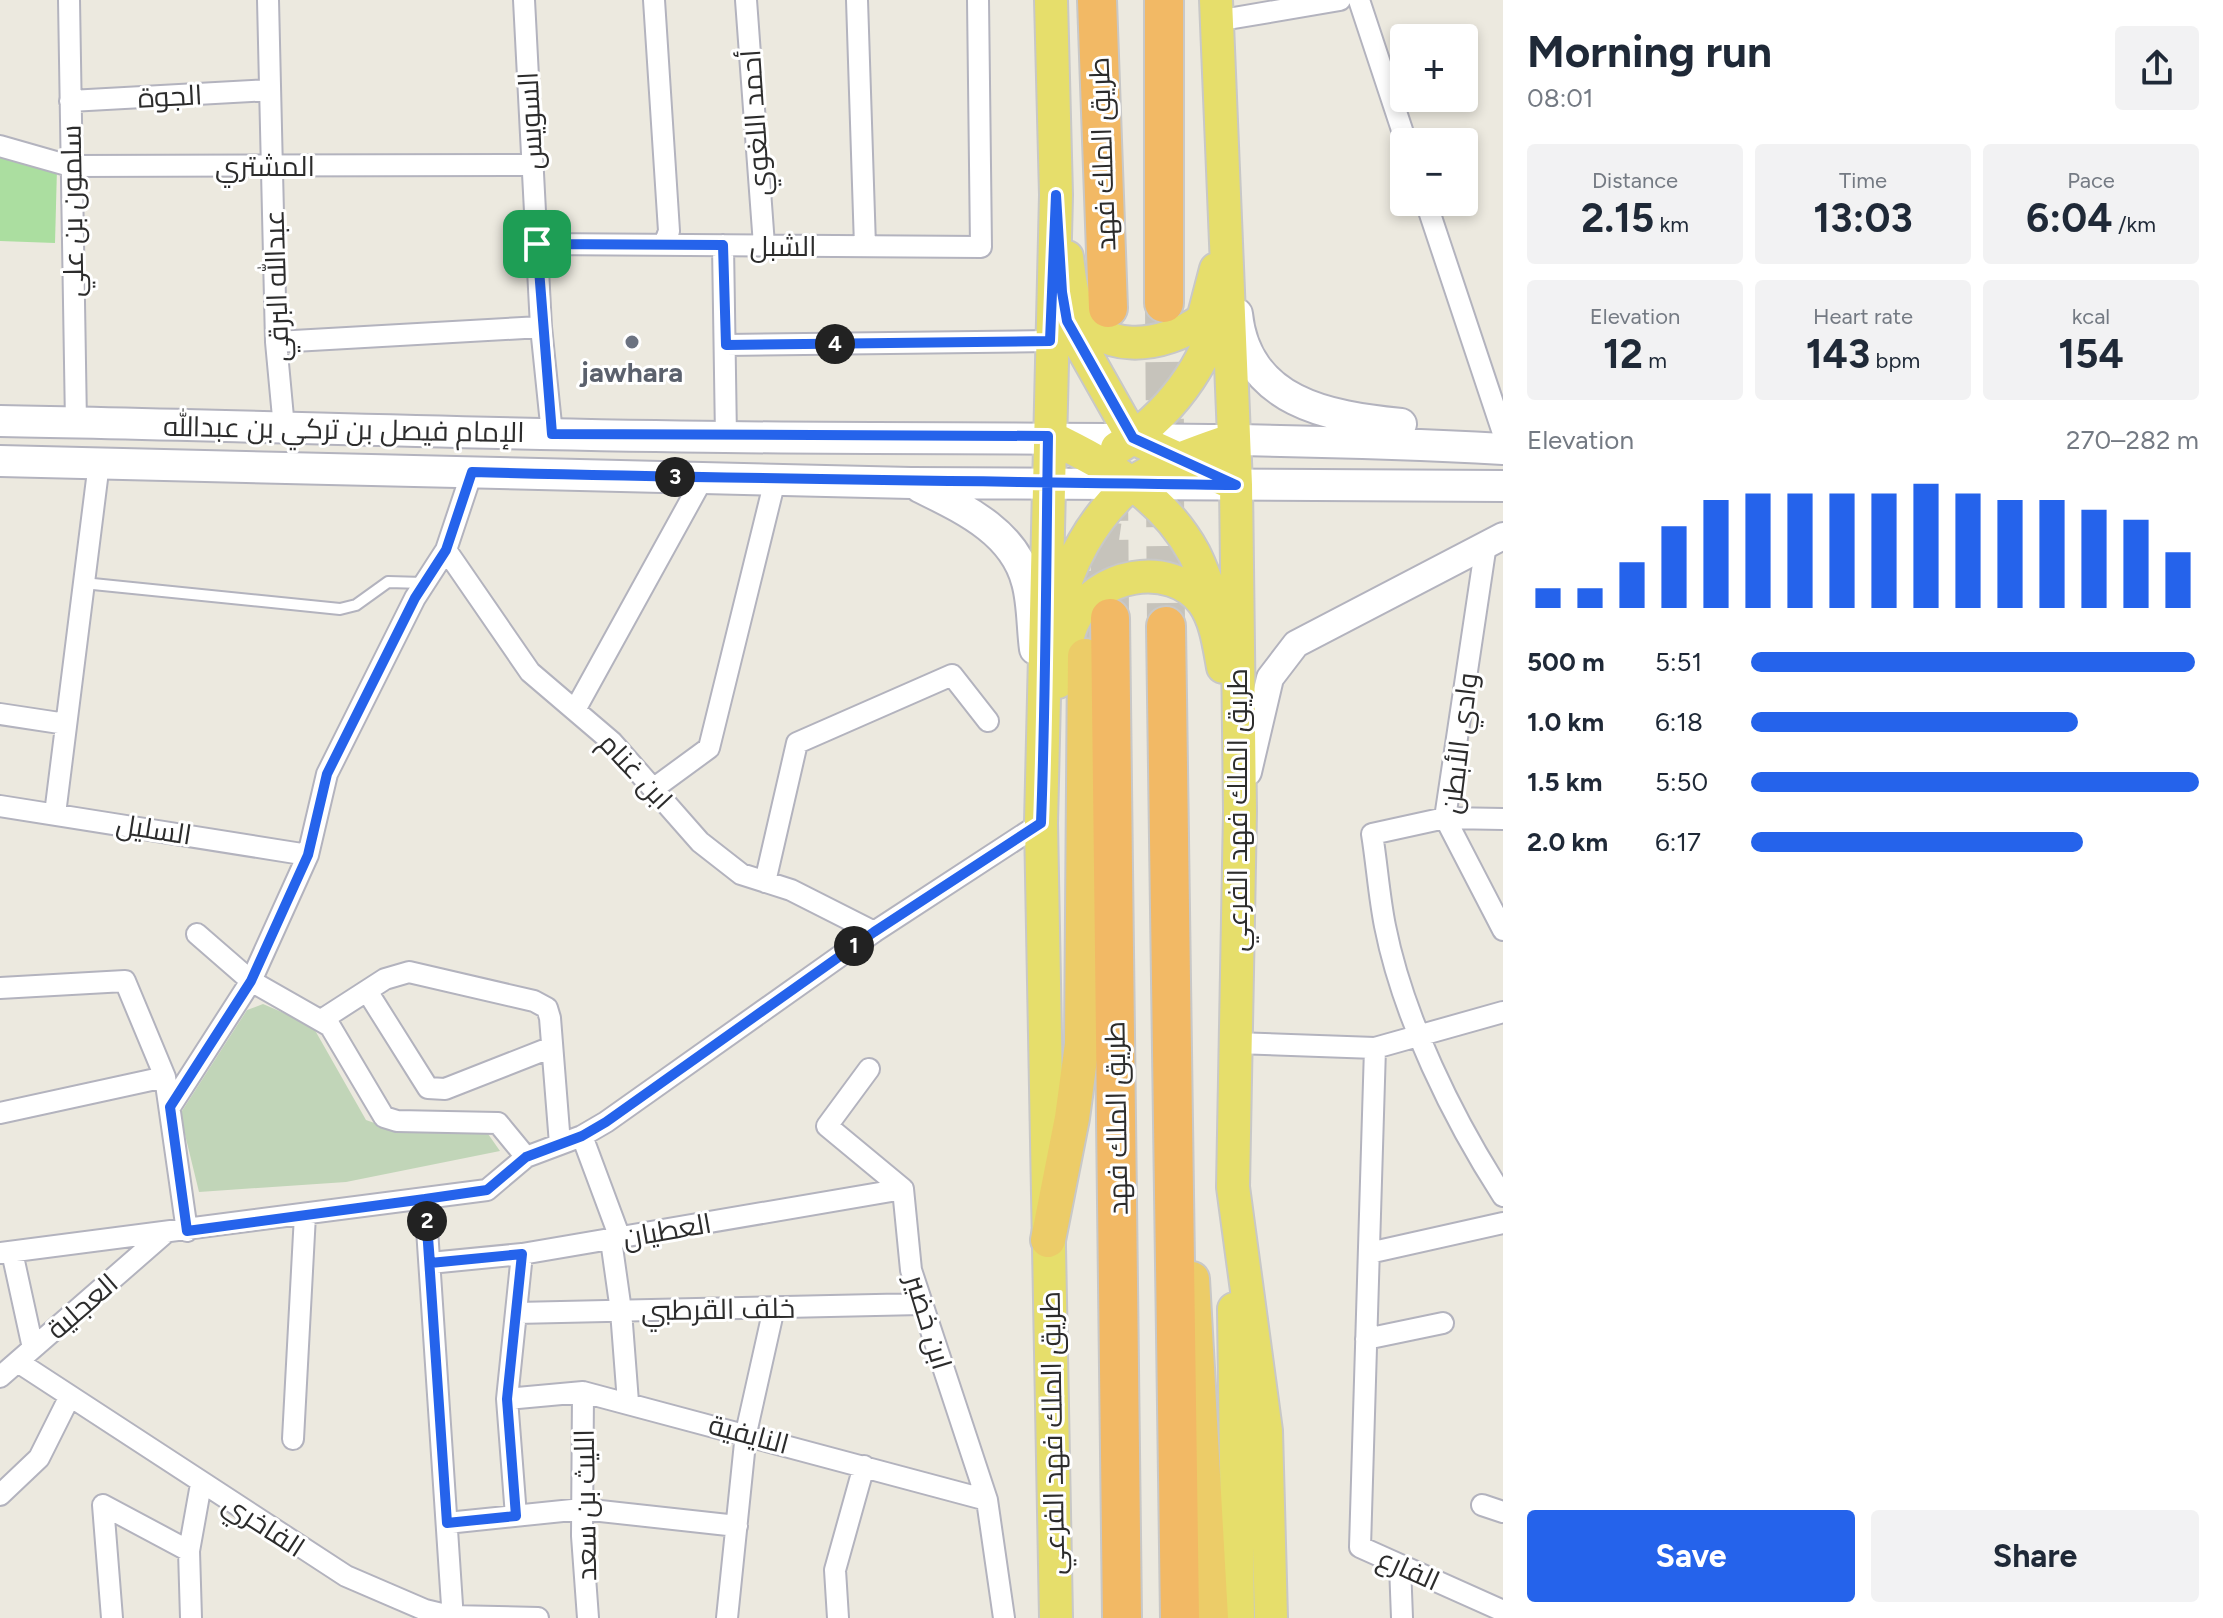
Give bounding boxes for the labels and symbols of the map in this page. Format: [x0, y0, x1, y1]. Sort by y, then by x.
street label: أحمد اللغوي [733, 48, 782, 197]
street label: طريق الملك فهد [1082, 57, 1122, 251]
street label: السويس [510, 71, 550, 171]
street label: الجوة [137, 77, 203, 115]
street label: سلمون بن علي [53, 124, 96, 297]
street label: المشتري [215, 149, 315, 188]
street label: عبدالله البرقي [255, 209, 301, 362]
pin [503, 210, 571, 278]
street label: الشبل [749, 229, 817, 263]
pin: 4 [815, 324, 855, 364]
marker: jawhara [623, 333, 641, 351]
place label: jawhara [579, 355, 683, 389]
street label: الإمام فيصل بن تركي بن عبدالله [163, 408, 525, 454]
pin: 3 [655, 457, 695, 497]
street label: طريق الملك فهد الفرعي [1220, 668, 1259, 952]
street label: وادي الأبطن [1433, 671, 1489, 816]
street label: ابن غنام [590, 726, 680, 818]
street label: السليل [114, 806, 194, 852]
pin: 1 [834, 926, 874, 966]
street label: طريق الملك فهد [1097, 1021, 1135, 1215]
pin: 2 [407, 1201, 447, 1241]
street label: العطيان [620, 1206, 714, 1254]
street label: العجلية [40, 1266, 124, 1346]
street label: ابن خضير [898, 1268, 960, 1374]
street label: خلف القرطبي [641, 1291, 795, 1332]
street label: طريق الملك فهد الفرعي [1033, 1291, 1076, 1575]
street label: النايفية [705, 1407, 793, 1461]
street label: الليث بن سعد [567, 1429, 603, 1581]
street label: الفاخري [214, 1486, 311, 1568]
street label: الفارع [1372, 1540, 1445, 1599]

